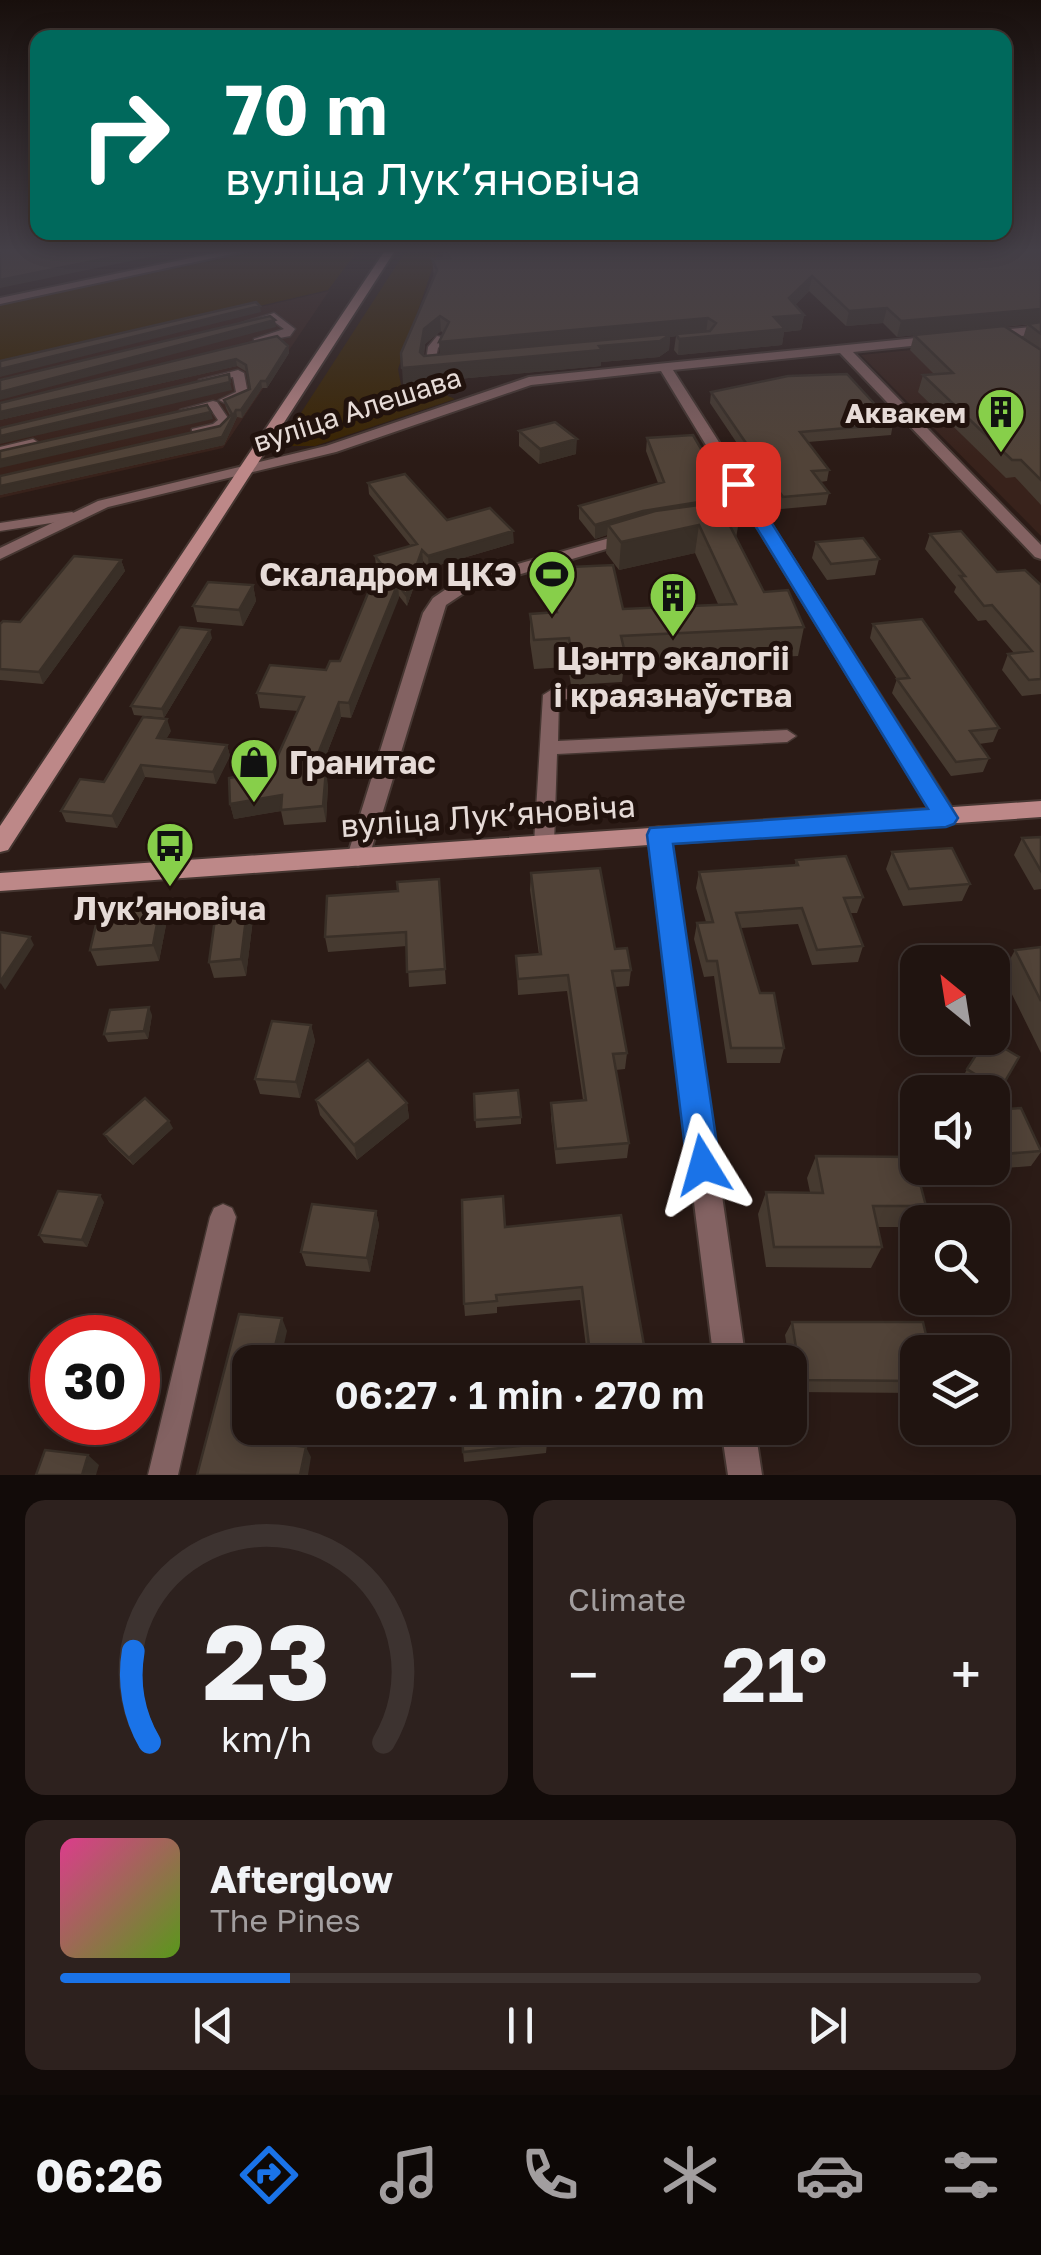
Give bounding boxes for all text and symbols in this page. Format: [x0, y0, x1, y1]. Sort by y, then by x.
text: 70 m [225, 66, 387, 150]
icon: right [60, 70, 190, 200]
text: вуліца Лукʼяновіча [225, 151, 641, 205]
street label: вуліца Алешава [249, 360, 465, 458]
building icon: Аквакем [975, 386, 1027, 454]
place label: Аквакем [845, 396, 966, 429]
pin [696, 442, 781, 527]
icon: arrive [711, 457, 766, 512]
sports icon: Скаладром ЦКЭ [526, 548, 578, 616]
place label: Скаладром ЦКЭ [259, 555, 517, 593]
building icon: Цэнтр экалогіі і краязнаўства [647, 570, 699, 638]
place label: Цэнтр экалогіі і краязнаўства [554, 639, 792, 714]
shop icon: Гранитас [228, 736, 280, 804]
place label: Гранитас [289, 743, 436, 781]
street label: вуліца Лукʼяновіча [339, 786, 637, 844]
bus stop icon: Лукʼяновіча [144, 820, 196, 888]
place label: Лукʼяновіча [74, 889, 266, 927]
north arrow [900, 945, 1010, 1055]
map controls [900, 945, 1010, 1445]
button: sound [900, 1075, 1010, 1185]
position arrow [651, 1113, 755, 1217]
button: search [900, 1205, 1010, 1315]
speed limit sign: 30 [30, 1315, 160, 1445]
button: layers [900, 1335, 1010, 1445]
text: 06:27 · 1 min · 270 m [334, 1372, 705, 1417]
text: Climate [568, 1580, 686, 1618]
text: 23 [203, 1598, 330, 1723]
text: 21° [721, 1628, 828, 1719]
text: − [568, 1641, 598, 1707]
text: + [951, 1641, 981, 1707]
text: km/h [221, 1717, 312, 1760]
text: Afterglow [210, 1856, 393, 1901]
text: The Pines [210, 1901, 361, 1939]
icon: previous [186, 1998, 241, 2053]
icon: pause [493, 1998, 548, 2053]
icon: next [800, 1998, 855, 2053]
icon: directions [234, 2140, 304, 2210]
icon: music [374, 2140, 444, 2210]
icon: phone [515, 2140, 585, 2210]
icon: climate [655, 2140, 725, 2210]
icon: car [795, 2140, 865, 2210]
icon: filters [936, 2140, 1006, 2210]
text: 06:26 [35, 2148, 163, 2202]

